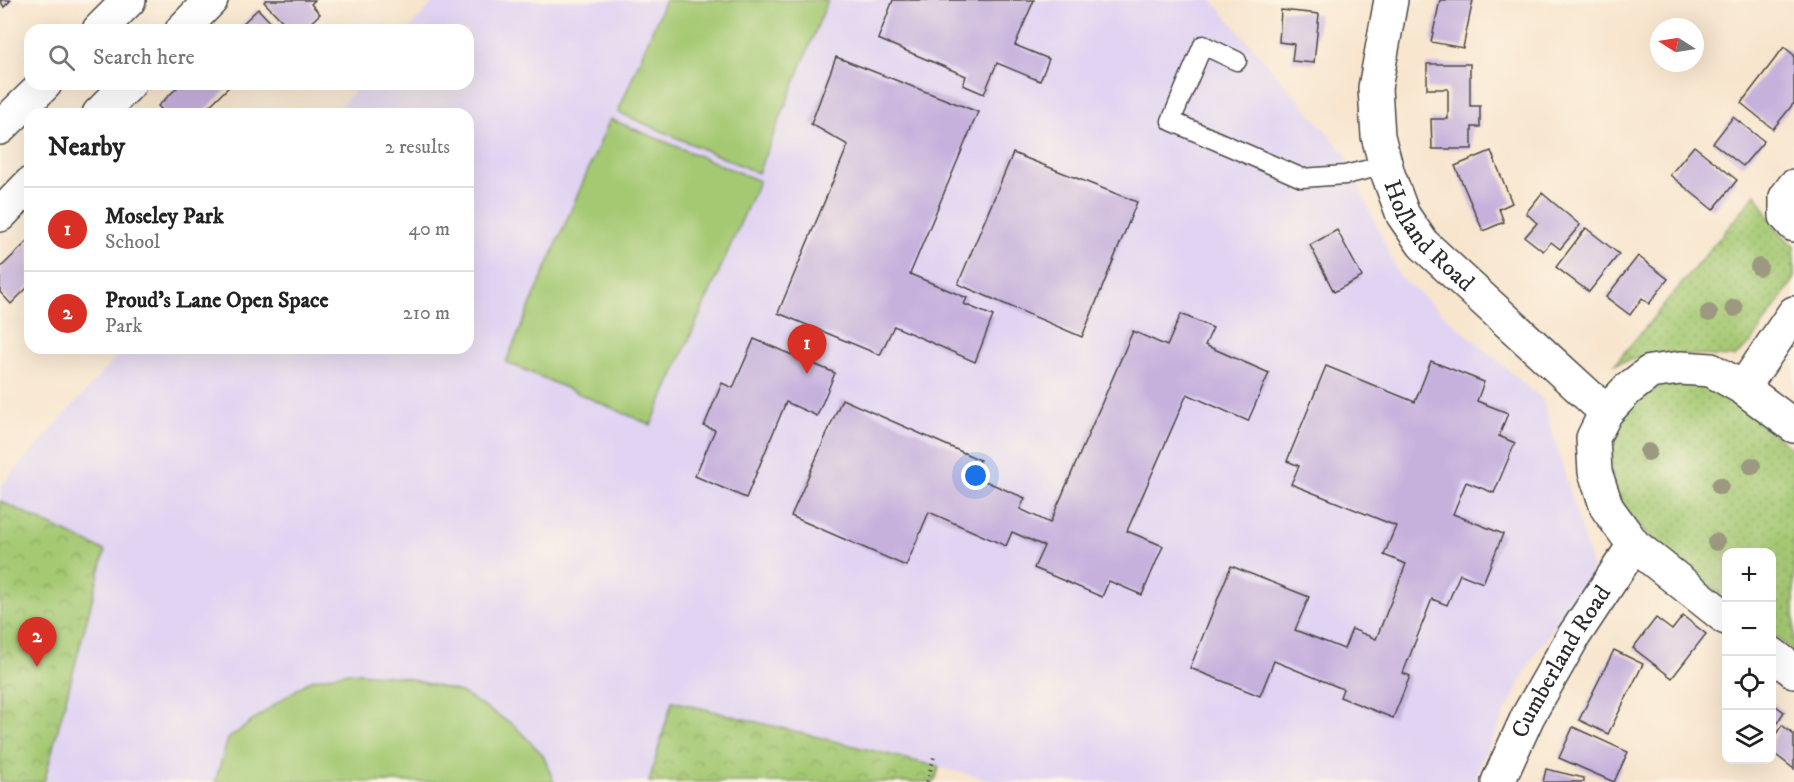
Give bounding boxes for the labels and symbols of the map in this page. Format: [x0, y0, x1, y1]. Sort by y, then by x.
north arrow [1650, 18, 1704, 72]
street label: Holland Road [1376, 176, 1480, 298]
pin: 1 [788, 324, 826, 374]
your location [961, 461, 990, 490]
street label: Cumberland Road [1505, 580, 1618, 743]
pin: 2 [18, 618, 57, 667]

